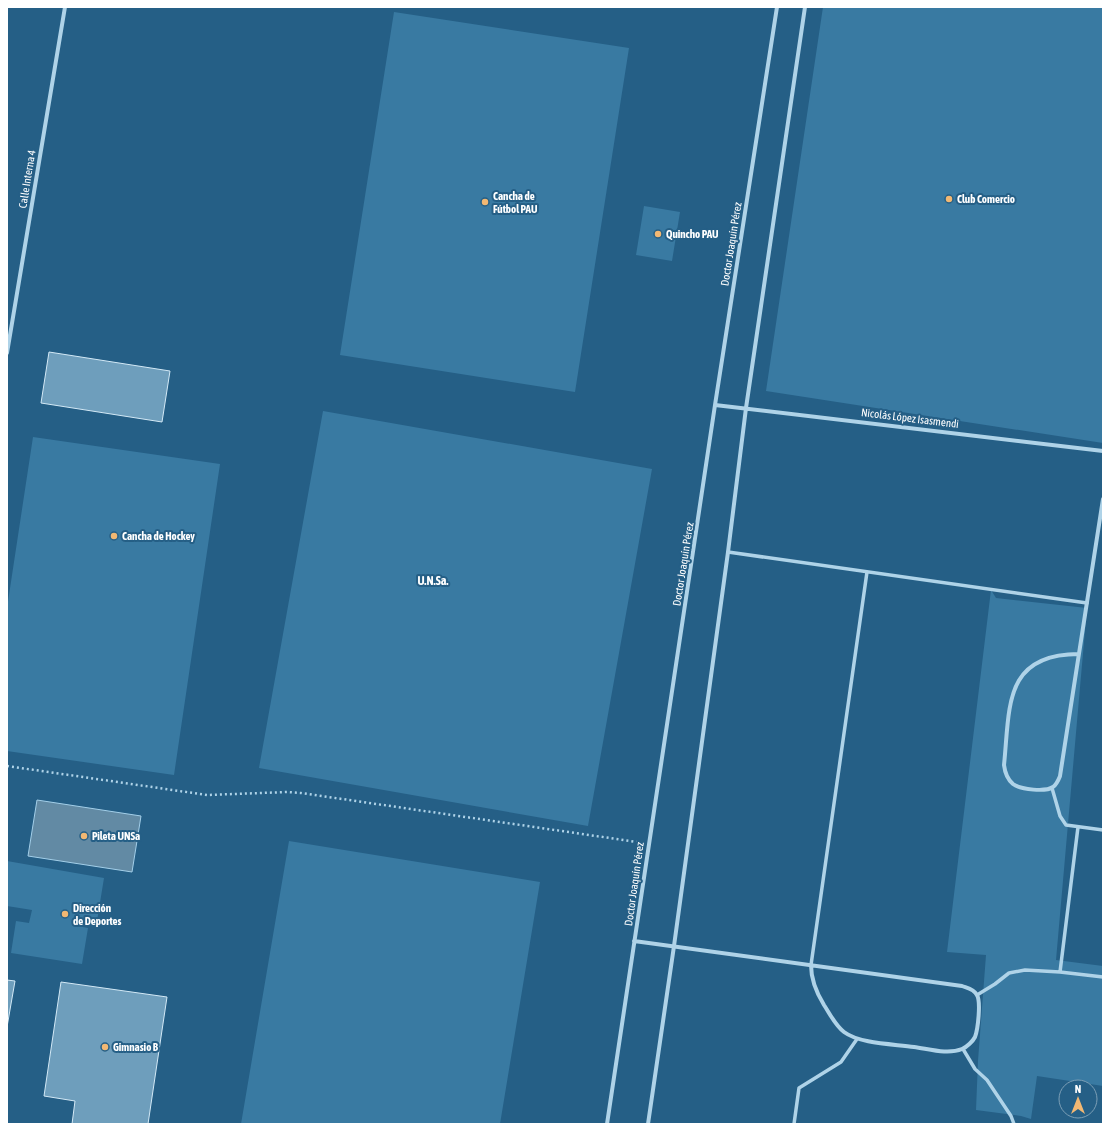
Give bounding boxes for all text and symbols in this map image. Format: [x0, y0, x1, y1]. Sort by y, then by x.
street label: Calle Interna 4 [16, 149, 38, 209]
place label: Cancha de Fútbol PAU [493, 190, 537, 215]
place label: Club Comercio [957, 193, 1015, 205]
marker: Club Comercio [944, 194, 954, 204]
marker: Cancha de Fútbol PAU [480, 197, 490, 207]
street label: Doctor Joaquín Pérez [718, 201, 744, 287]
place label: Quincho PAU [666, 228, 719, 240]
marker: Quincho PAU [653, 229, 663, 239]
street label: Nicolás López Isasmendi [860, 406, 960, 430]
street label: Doctor Joaquín Pérez [670, 521, 696, 607]
place label: Cancha de Hockey [122, 530, 195, 542]
marker: Cancha de Hockey [109, 531, 119, 541]
district label: U.N.Sa. [418, 574, 448, 588]
place label: Pileta UNSa [92, 830, 140, 842]
marker: Pileta UNSa [79, 831, 89, 841]
street label: Doctor Joaquín Pérez [622, 841, 646, 927]
place label: Dirección de Deportes [73, 902, 121, 927]
marker: Dirección de Deportes [60, 909, 70, 919]
place label: Gimnasio B [113, 1041, 159, 1053]
marker: Gimnasio B [100, 1042, 110, 1052]
north arrow [1058, 1079, 1098, 1119]
text: N [1075, 1083, 1081, 1095]

